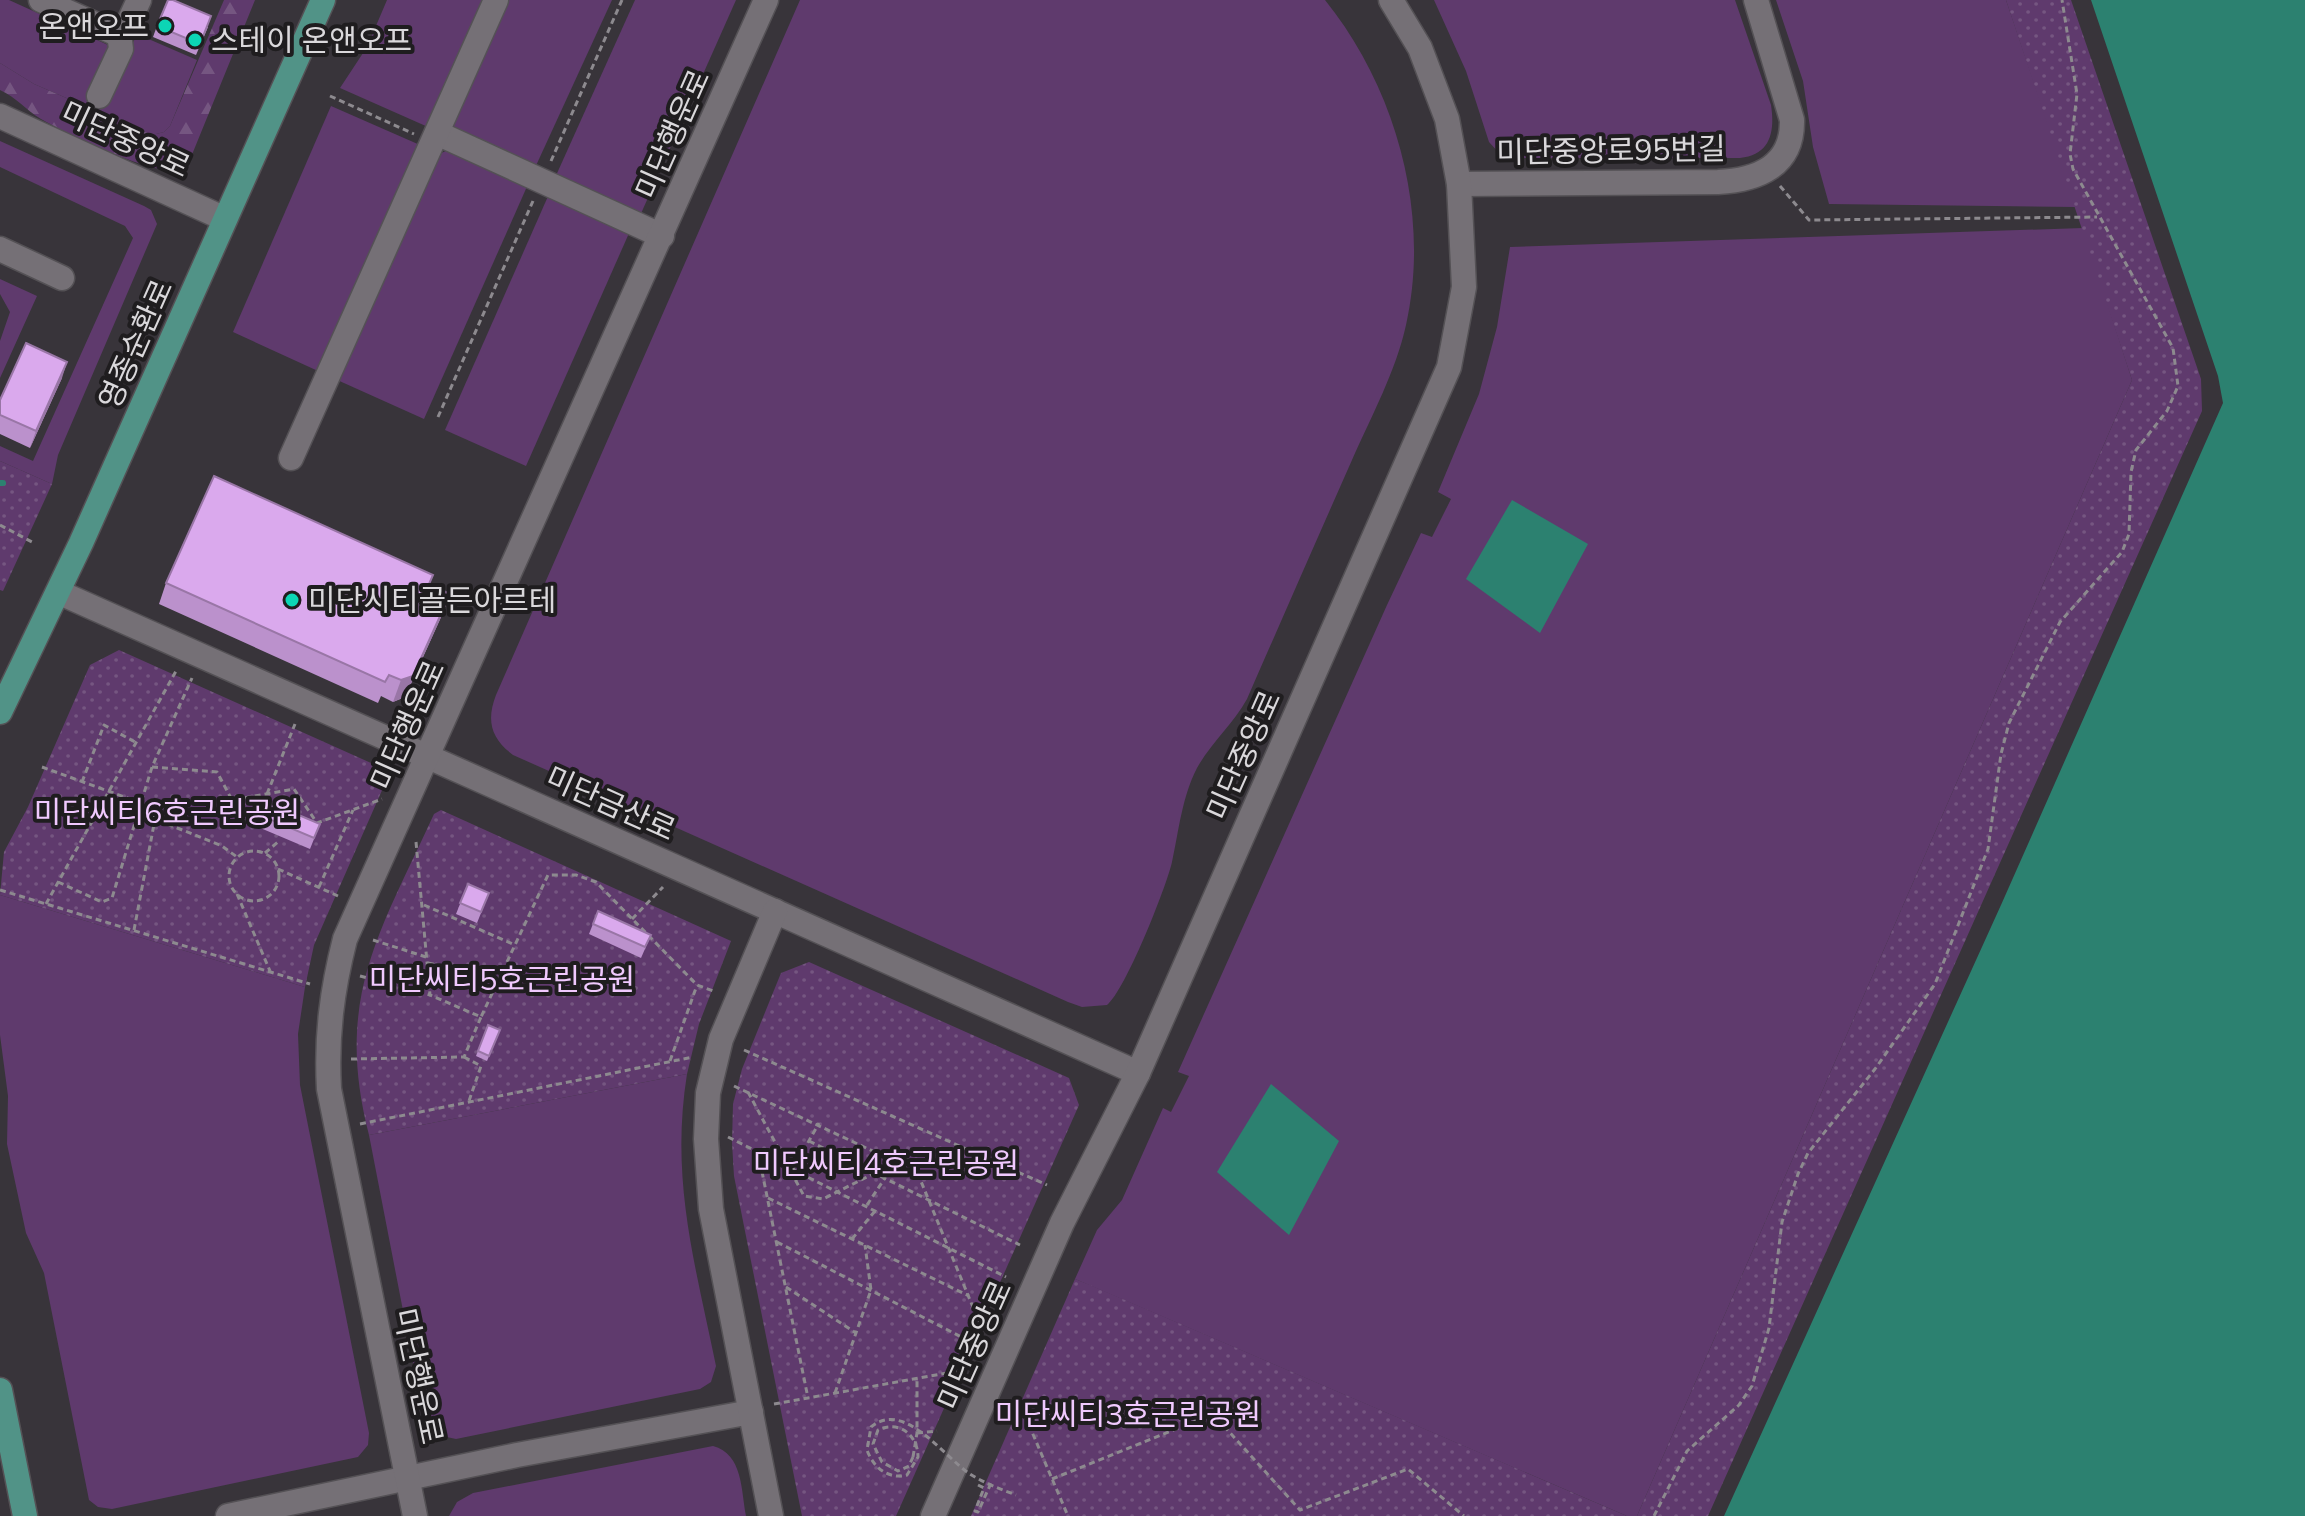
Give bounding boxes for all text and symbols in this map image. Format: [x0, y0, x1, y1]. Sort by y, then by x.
place label: 온앤오프 [39, 7, 149, 45]
marker: 온앤오프 [156, 17, 174, 35]
place label: 스테이 온앤오프 [211, 21, 412, 59]
marker: 스테이 온앤오프 [186, 31, 204, 49]
street label: 미단행운로 [627, 63, 717, 205]
street label: 미단중앙로 [55, 93, 197, 185]
street label: 미단중앙로95번길 [1496, 129, 1726, 171]
street label: 영종순환로 [90, 273, 180, 415]
place label: 미단시티골든아르테 [308, 581, 556, 619]
marker: 미단시티골든아르테 [283, 591, 301, 609]
street label: 미단행운로 [362, 654, 452, 796]
street label: 미단중앙로 [1198, 684, 1288, 826]
street label: 미단금산로 [540, 758, 682, 848]
park label: 미단씨티6호근린공원 [34, 793, 300, 831]
park label: 미단씨티5호근린공원 [369, 960, 635, 998]
park label: 미단씨티4호근린공원 [753, 1144, 1019, 1182]
street label: 미단중앙로 [929, 1274, 1019, 1416]
street label: 미단행운로 [386, 1305, 452, 1447]
park label: 미단씨티3호근린공원 [995, 1395, 1261, 1433]

